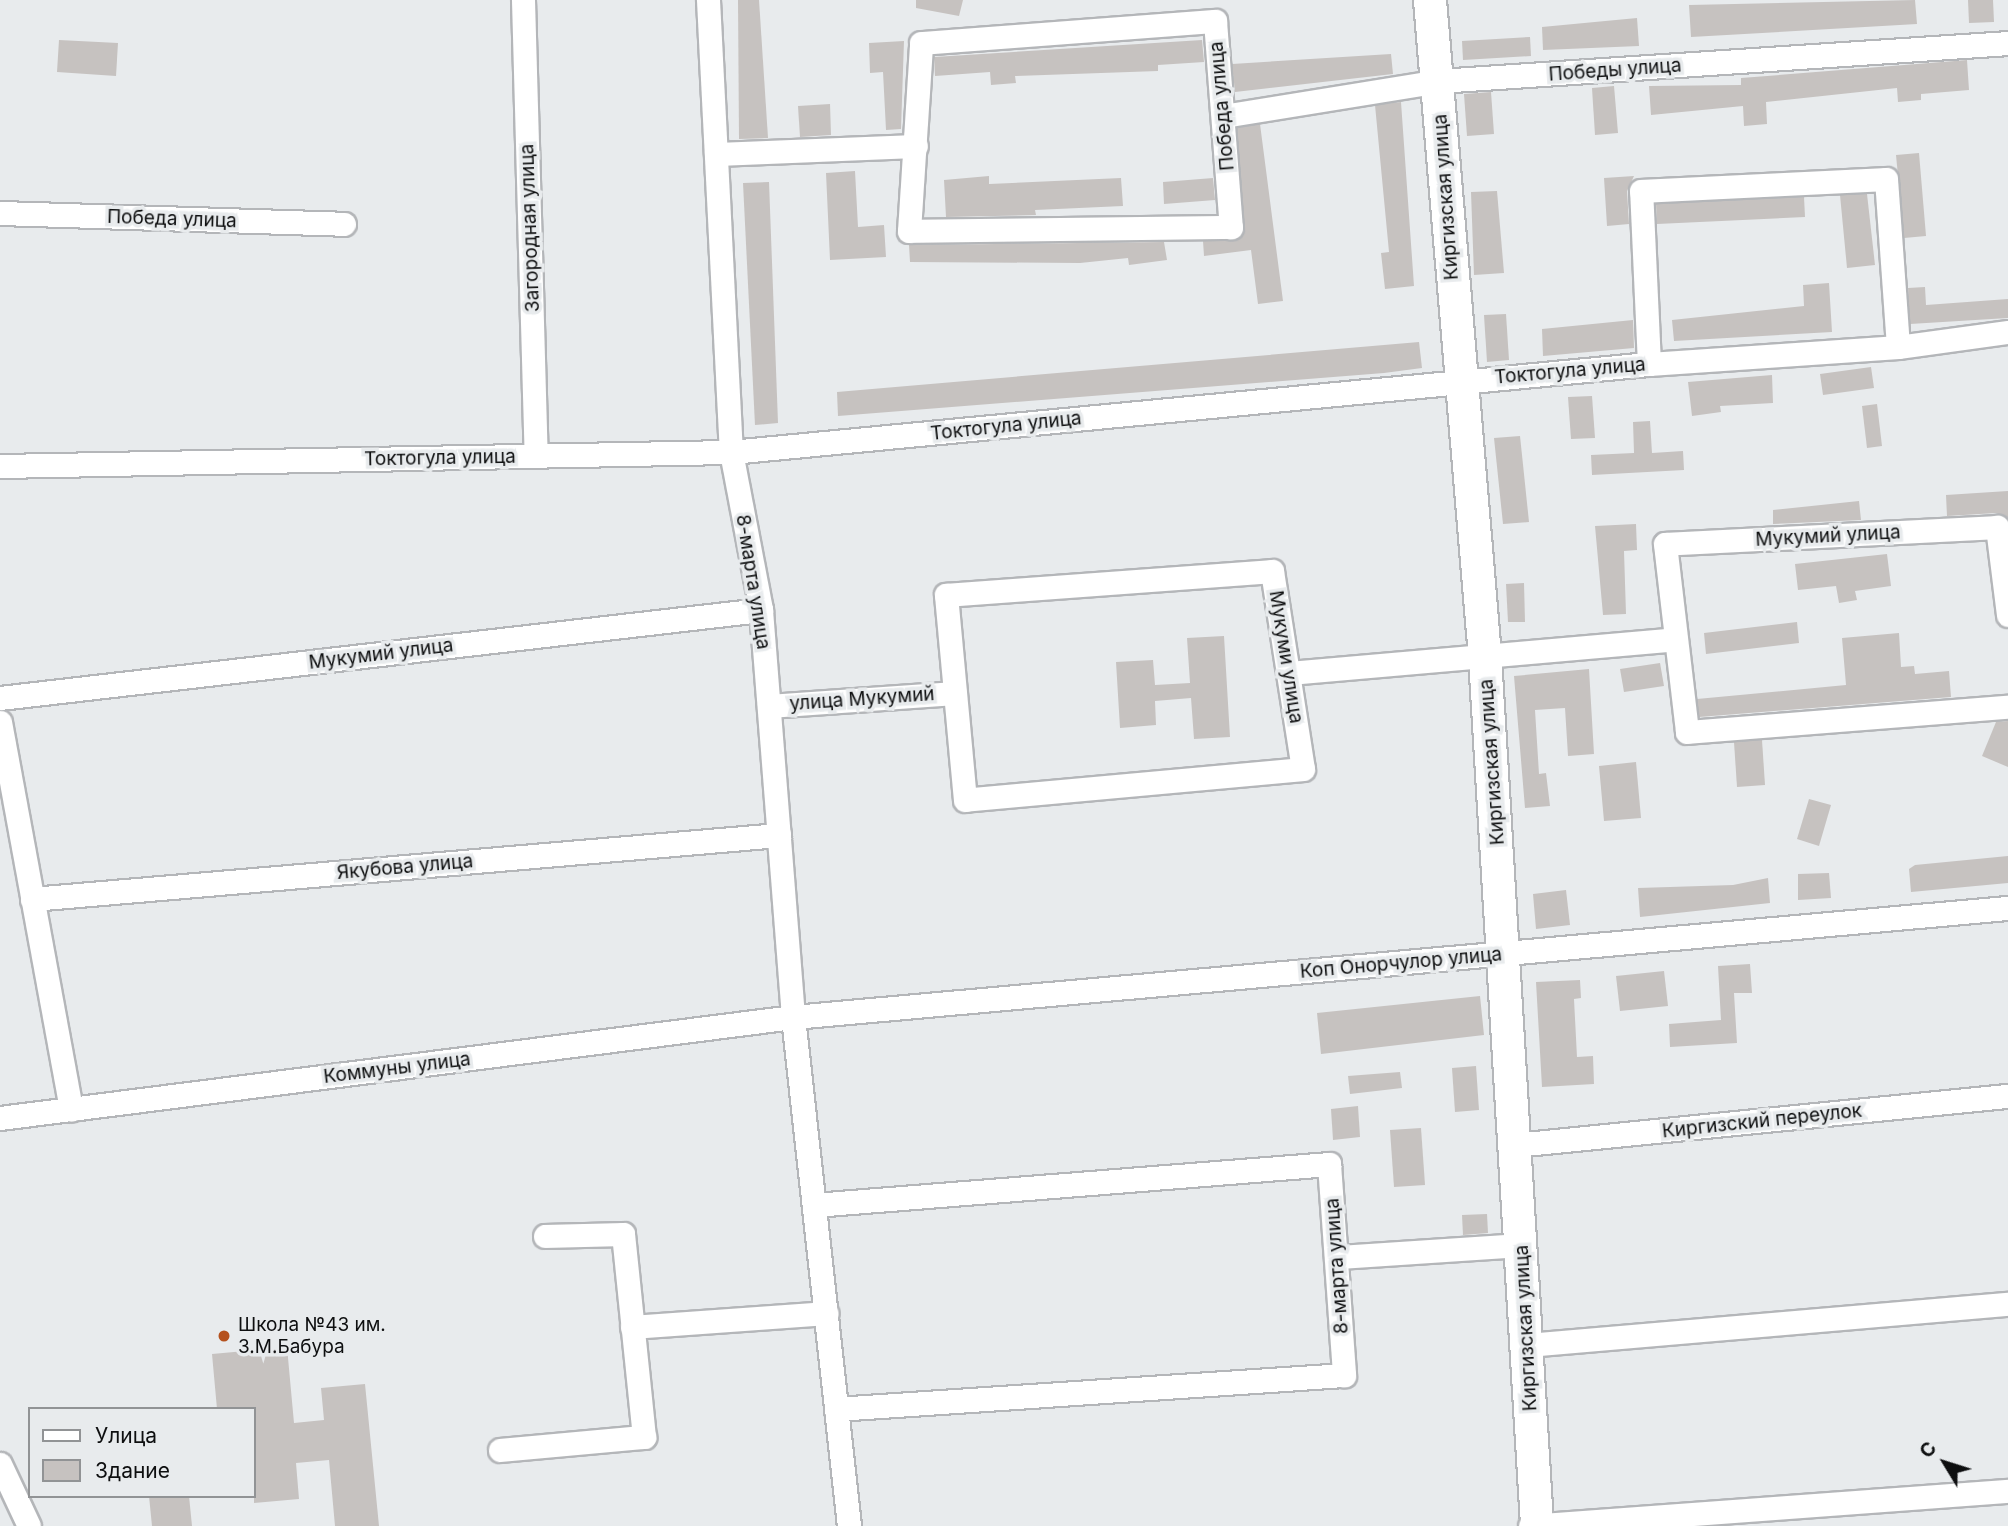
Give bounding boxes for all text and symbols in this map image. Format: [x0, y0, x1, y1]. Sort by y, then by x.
street label: Победа улица [1205, 40, 1239, 172]
street label: Победы улица [1548, 54, 1682, 86]
street label: Киргизская улица [1429, 113, 1463, 281]
street label: Загородная улица [516, 143, 544, 313]
street label: Победа улица [107, 205, 237, 233]
street label: Токтогула улица [1493, 353, 1647, 389]
street label: Токтогула улица [929, 407, 1083, 445]
street label: Токтогула улица [364, 445, 516, 471]
street label: 8-марта улица [731, 513, 775, 651]
street label: Мукумий улица [1755, 521, 1901, 551]
street label: Мукуми улица [1264, 589, 1308, 725]
street label: Мукумий улица [307, 634, 455, 674]
street label: Киргизская улица [1475, 678, 1509, 846]
street label: улица Мукумий [789, 683, 935, 715]
street label: Якубова улица [336, 850, 474, 884]
street label: Коп Онорчулор улица [1299, 943, 1503, 983]
street label: Коммуны улица [322, 1048, 472, 1088]
street label: Киргизский переулок [1661, 1099, 1863, 1143]
street label: 8-марта улица [1321, 1197, 1353, 1335]
street label: Киргизская улица [1510, 1244, 1542, 1412]
place label: Школа №43 им. З.М.Бабура [238, 1314, 386, 1358]
marker: Школа №43 им. З.М.Бабура [216, 1328, 232, 1344]
legend [28, 1407, 256, 1498]
text: Улица [95, 1423, 157, 1448]
north arrow [1910, 1428, 1980, 1498]
text: С [1915, 1437, 1941, 1462]
text: Здание [95, 1458, 170, 1483]

